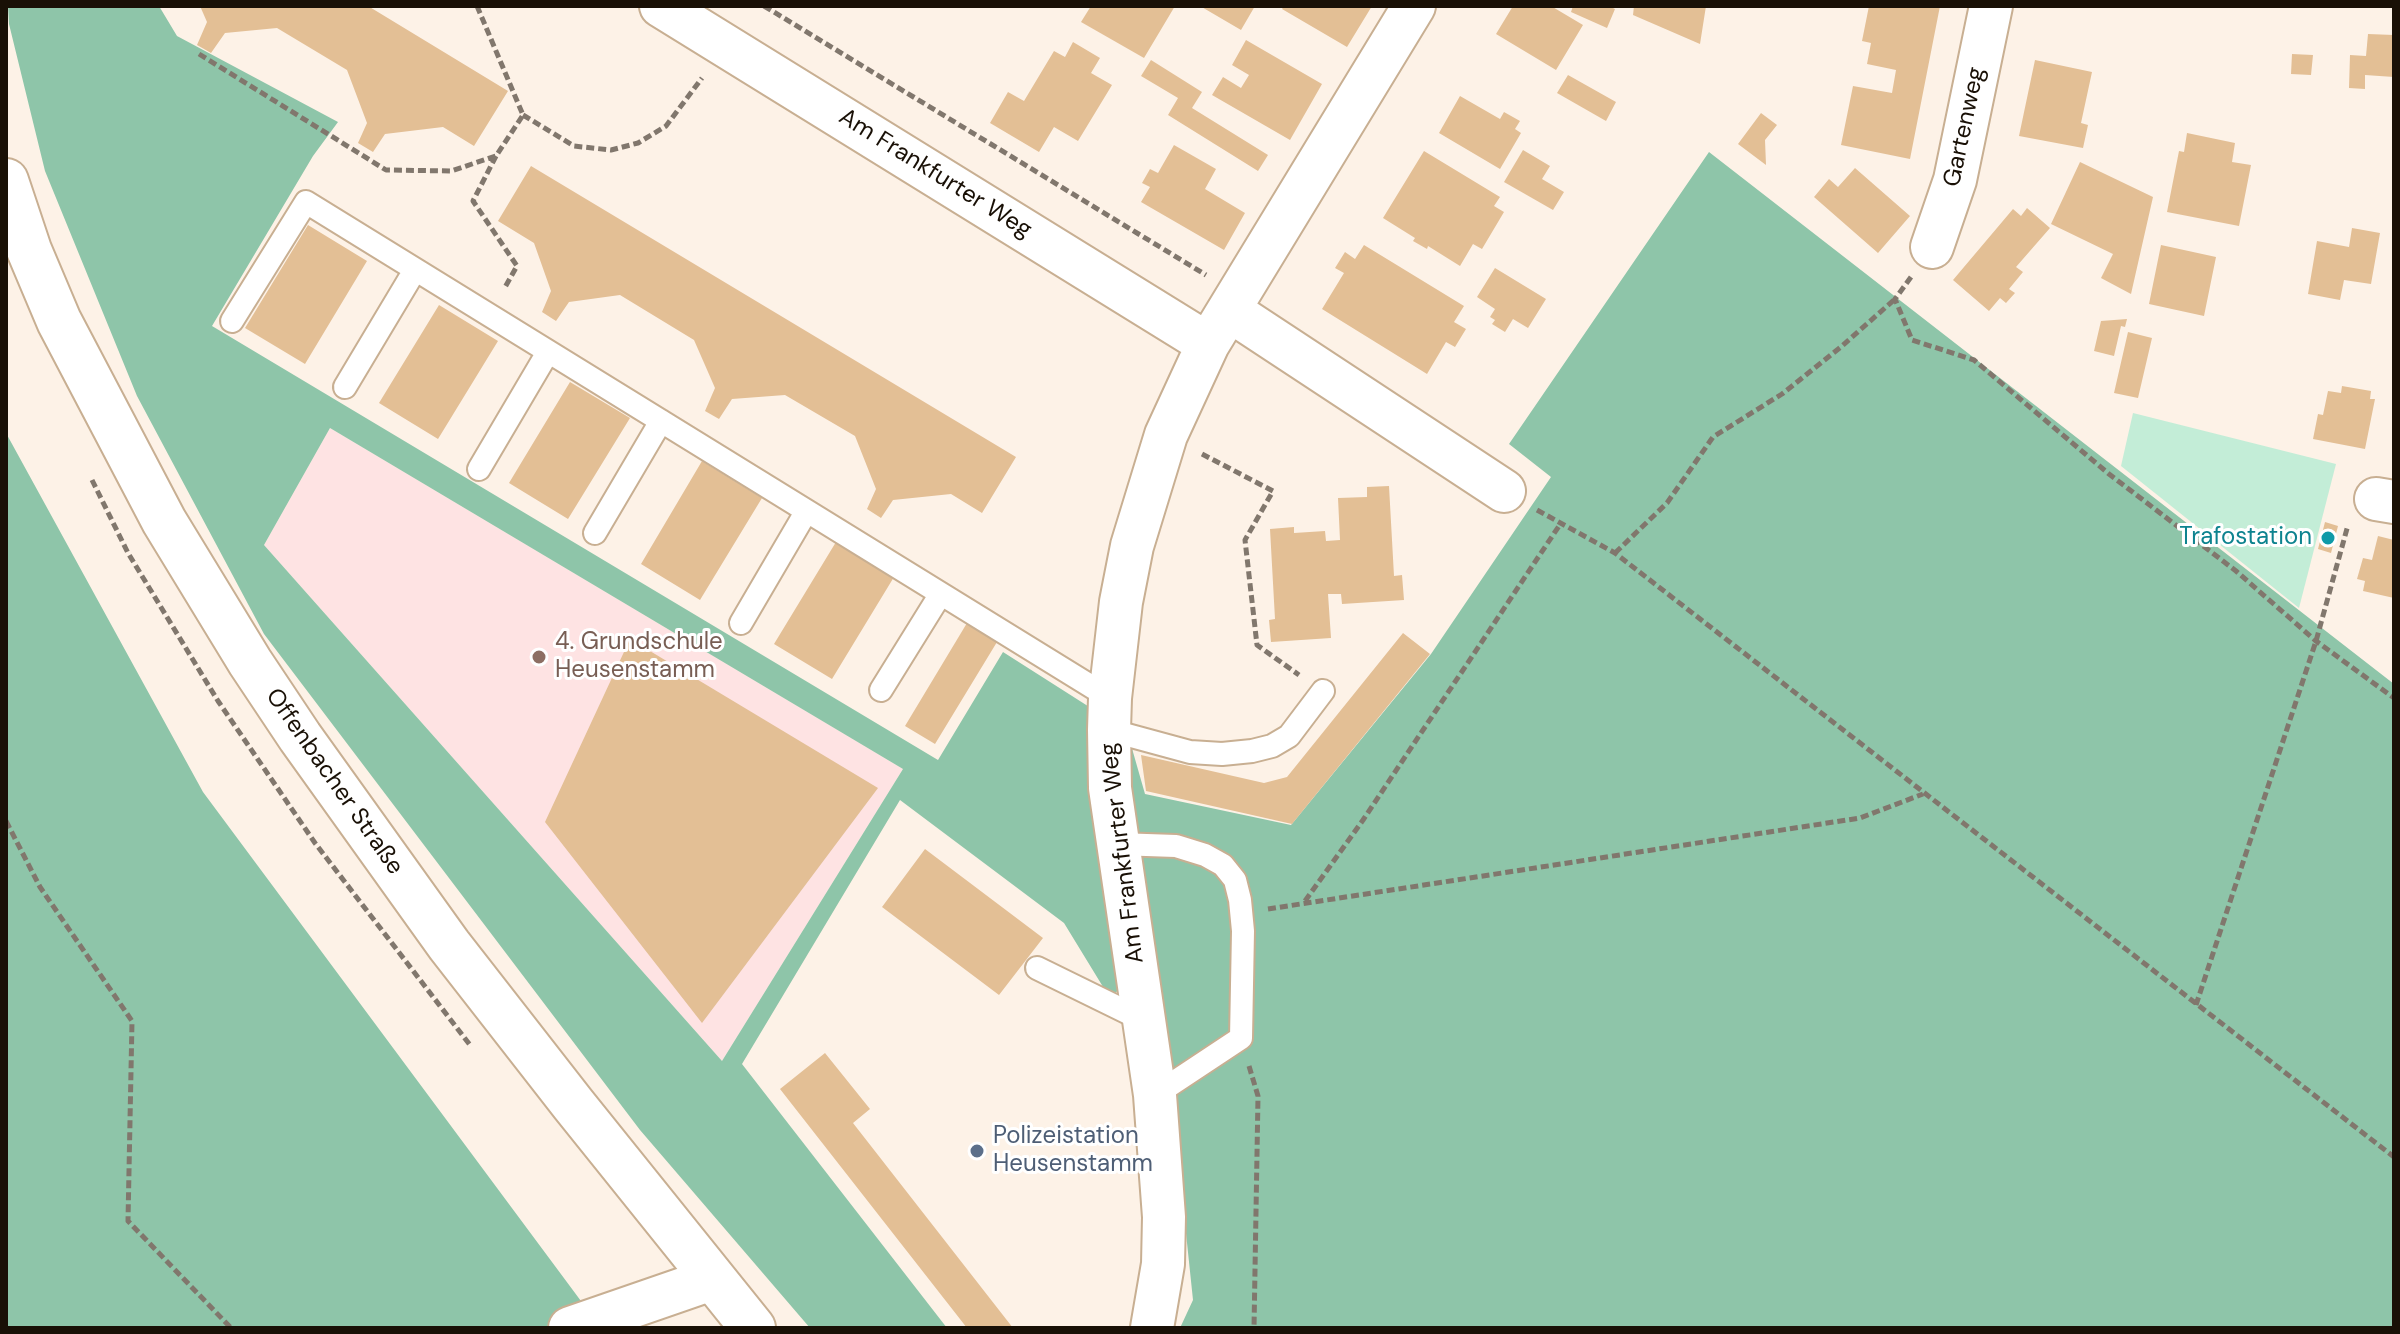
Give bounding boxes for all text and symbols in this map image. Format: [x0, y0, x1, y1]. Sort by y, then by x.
street label: Gartenweg [1938, 65, 1992, 189]
street label: Am Frankfurter Weg [833, 103, 1037, 245]
place label: Trafostation [2179, 524, 2312, 552]
marker: Trafostation [2319, 529, 2337, 547]
place label: 4. Grundschule Heusenstamm [555, 629, 723, 685]
marker: 4. Grundschule Heusenstamm [530, 648, 548, 666]
street label: Offenbacher Straße [259, 683, 409, 881]
street label: Am Frankfurter Weg [1095, 741, 1151, 965]
place label: Polizeistation Heusenstamm [993, 1123, 1153, 1179]
marker: Polizeistation Heusenstamm [968, 1142, 986, 1160]

